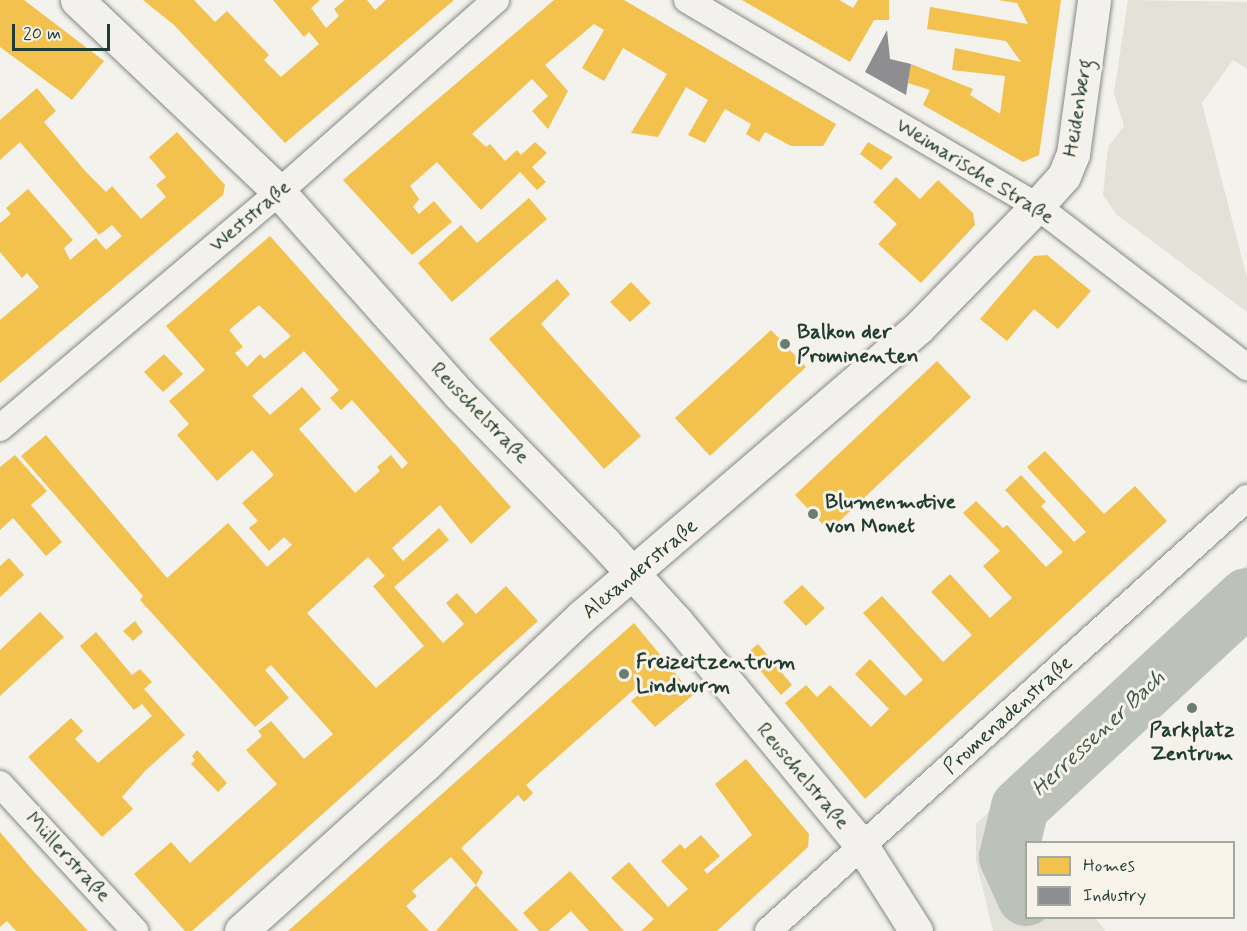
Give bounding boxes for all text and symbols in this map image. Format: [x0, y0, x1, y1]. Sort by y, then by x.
scale bar [15, 12, 112, 50]
text: 20 m [23, 22, 61, 46]
street label: Heidenberg [1058, 57, 1098, 159]
street label: Weimarische Straße [891, 112, 1059, 230]
street label: Weststraße [204, 175, 296, 257]
place label: Balkon der Prominenten [797, 319, 919, 369]
marker: Balkon der Prominenten [778, 337, 792, 351]
street label: Reuschelstraße [425, 357, 535, 469]
place label: Blumenmotive von Monet [825, 489, 956, 539]
marker: Blumenmotive von Monet [806, 507, 820, 521]
street label: Alexanderstraße [577, 513, 703, 625]
place label: Freizeitzentrum Lindwurm [636, 649, 796, 699]
street label: Promenadenstraße [938, 650, 1078, 780]
water label: Herressener Bach [1026, 665, 1172, 803]
marker: Freizeitzentrum Lindwurm [617, 667, 631, 681]
marker: Parkplatz Zentrum [1185, 701, 1199, 715]
street label: Reuschelstraße [751, 717, 855, 835]
place label: Parkplatz Zentrum [1149, 717, 1235, 767]
street label: Müllerstraße [20, 807, 116, 907]
legend [1025, 841, 1235, 919]
text: Homes [1083, 854, 1135, 878]
text: Industry [1083, 884, 1146, 908]

